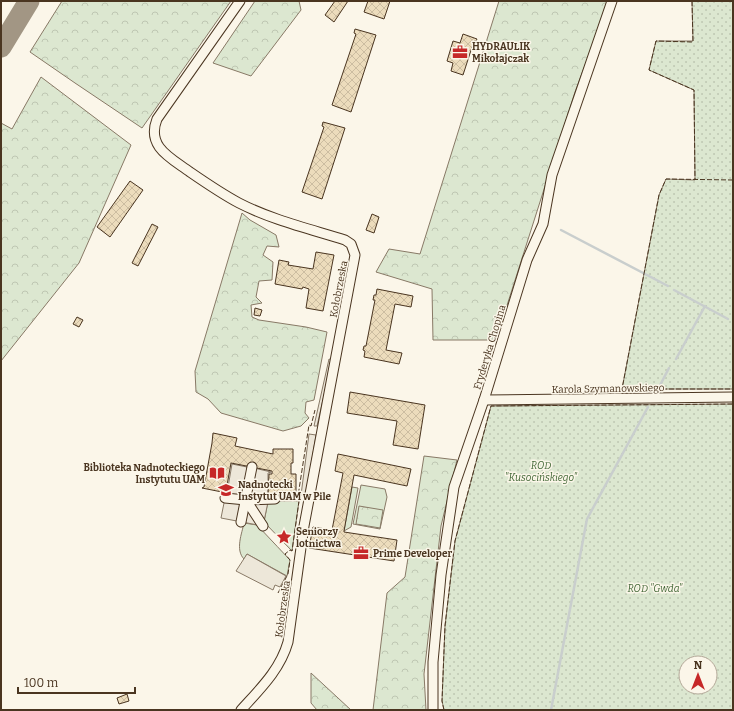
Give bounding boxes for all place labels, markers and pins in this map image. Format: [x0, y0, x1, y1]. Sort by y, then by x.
place label: HYDRAULIK Mikołajczak [472, 41, 531, 65]
office icon: HYDRAULIK Mikołajczak [451, 43, 469, 61]
place label: Biblioteka Nadnoteckiego Instytutu UAM [84, 462, 205, 486]
library icon: Biblioteka Nadnoteckiego Instytutu UAM [208, 464, 226, 482]
place label: Nadnotecki Instytut UAM w Pile [238, 479, 332, 503]
school or university icon: Nadnotecki Instytut UAM w Pile [217, 481, 235, 499]
place label: Seniorzy lotnictwa [296, 526, 341, 550]
place icon: Seniorzy lotnictwa [275, 528, 293, 546]
office icon: Prime Developer [352, 544, 370, 562]
place label: Prime Developer [373, 548, 452, 560]

